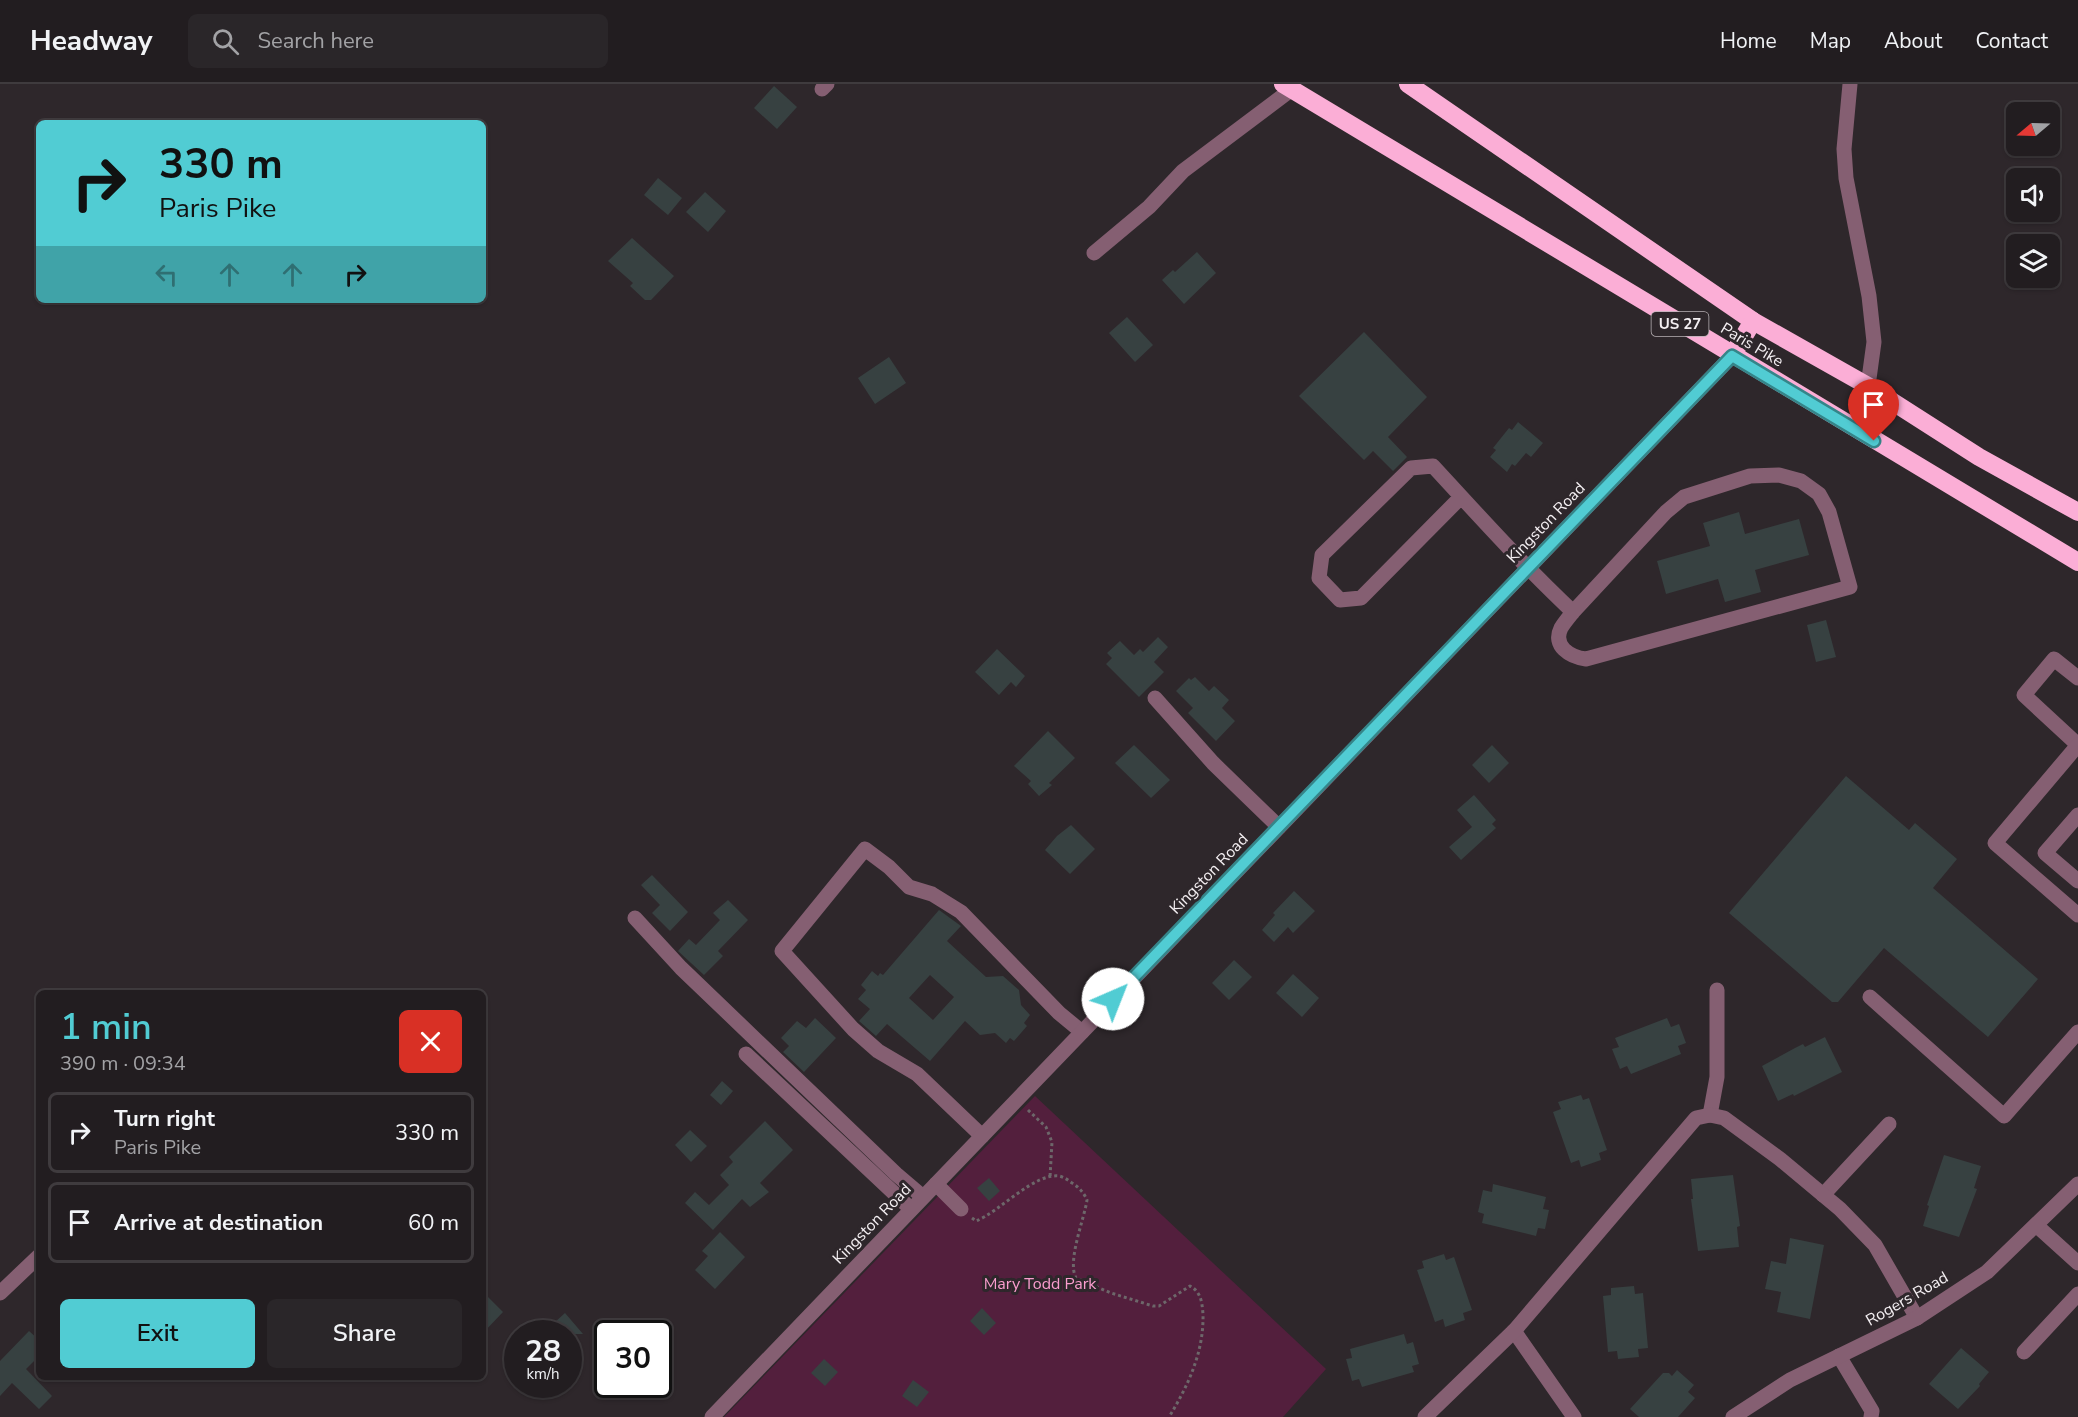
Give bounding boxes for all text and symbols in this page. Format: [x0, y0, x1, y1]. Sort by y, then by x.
search box [188, 14, 608, 68]
text: Headway [30, 22, 152, 60]
icon: search [209, 25, 242, 58]
text: Search here [257, 26, 374, 56]
text: Home [1720, 27, 1777, 55]
text: Map [1810, 27, 1851, 55]
text: About [1884, 27, 1942, 55]
text: Contact [1975, 27, 2048, 55]
north arrow [2006, 102, 2060, 156]
map controls [2006, 102, 2060, 288]
text: 330 m [159, 136, 283, 193]
icon: right [60, 144, 138, 222]
button: sound [2006, 168, 2060, 222]
text: Paris Pike [159, 190, 277, 227]
button: layers [2006, 234, 2060, 288]
icon: left [150, 258, 183, 291]
icon: ahead [213, 258, 246, 291]
icon: ahead [276, 258, 309, 291]
icon: right [339, 258, 372, 291]
road number: US 27 [1652, 312, 1708, 336]
street label: Paris Pike [1716, 318, 1788, 372]
pin [1848, 379, 1899, 441]
icon: arrive [1857, 388, 1890, 421]
street label: Kingston Road [1502, 478, 1590, 568]
street label: Kingston Road [1165, 829, 1253, 919]
position arrow [1081, 967, 1145, 1031]
text: 1 min [60, 1003, 152, 1052]
button: close [399, 1010, 462, 1073]
text: 390 m · 09:34 [60, 1050, 186, 1077]
text: Turn right [114, 1104, 215, 1134]
icon: right [63, 1116, 96, 1149]
text: 330 m [395, 1118, 459, 1148]
text: Paris Pike [114, 1134, 201, 1161]
street label: Kingston Road [828, 1179, 916, 1269]
icon: arrive [63, 1206, 96, 1239]
text: Arrive at destination [114, 1208, 323, 1238]
text: 60 m [408, 1208, 459, 1238]
street label: Rogers Road [1862, 1266, 1952, 1332]
park label: Mary Todd Park [984, 1273, 1097, 1295]
button: Exit [60, 1299, 255, 1368]
button: Share [267, 1299, 462, 1368]
speed limit sign: 30 [594, 1320, 672, 1398]
text: 28 [525, 1331, 561, 1372]
text: km/h [526, 1364, 560, 1384]

